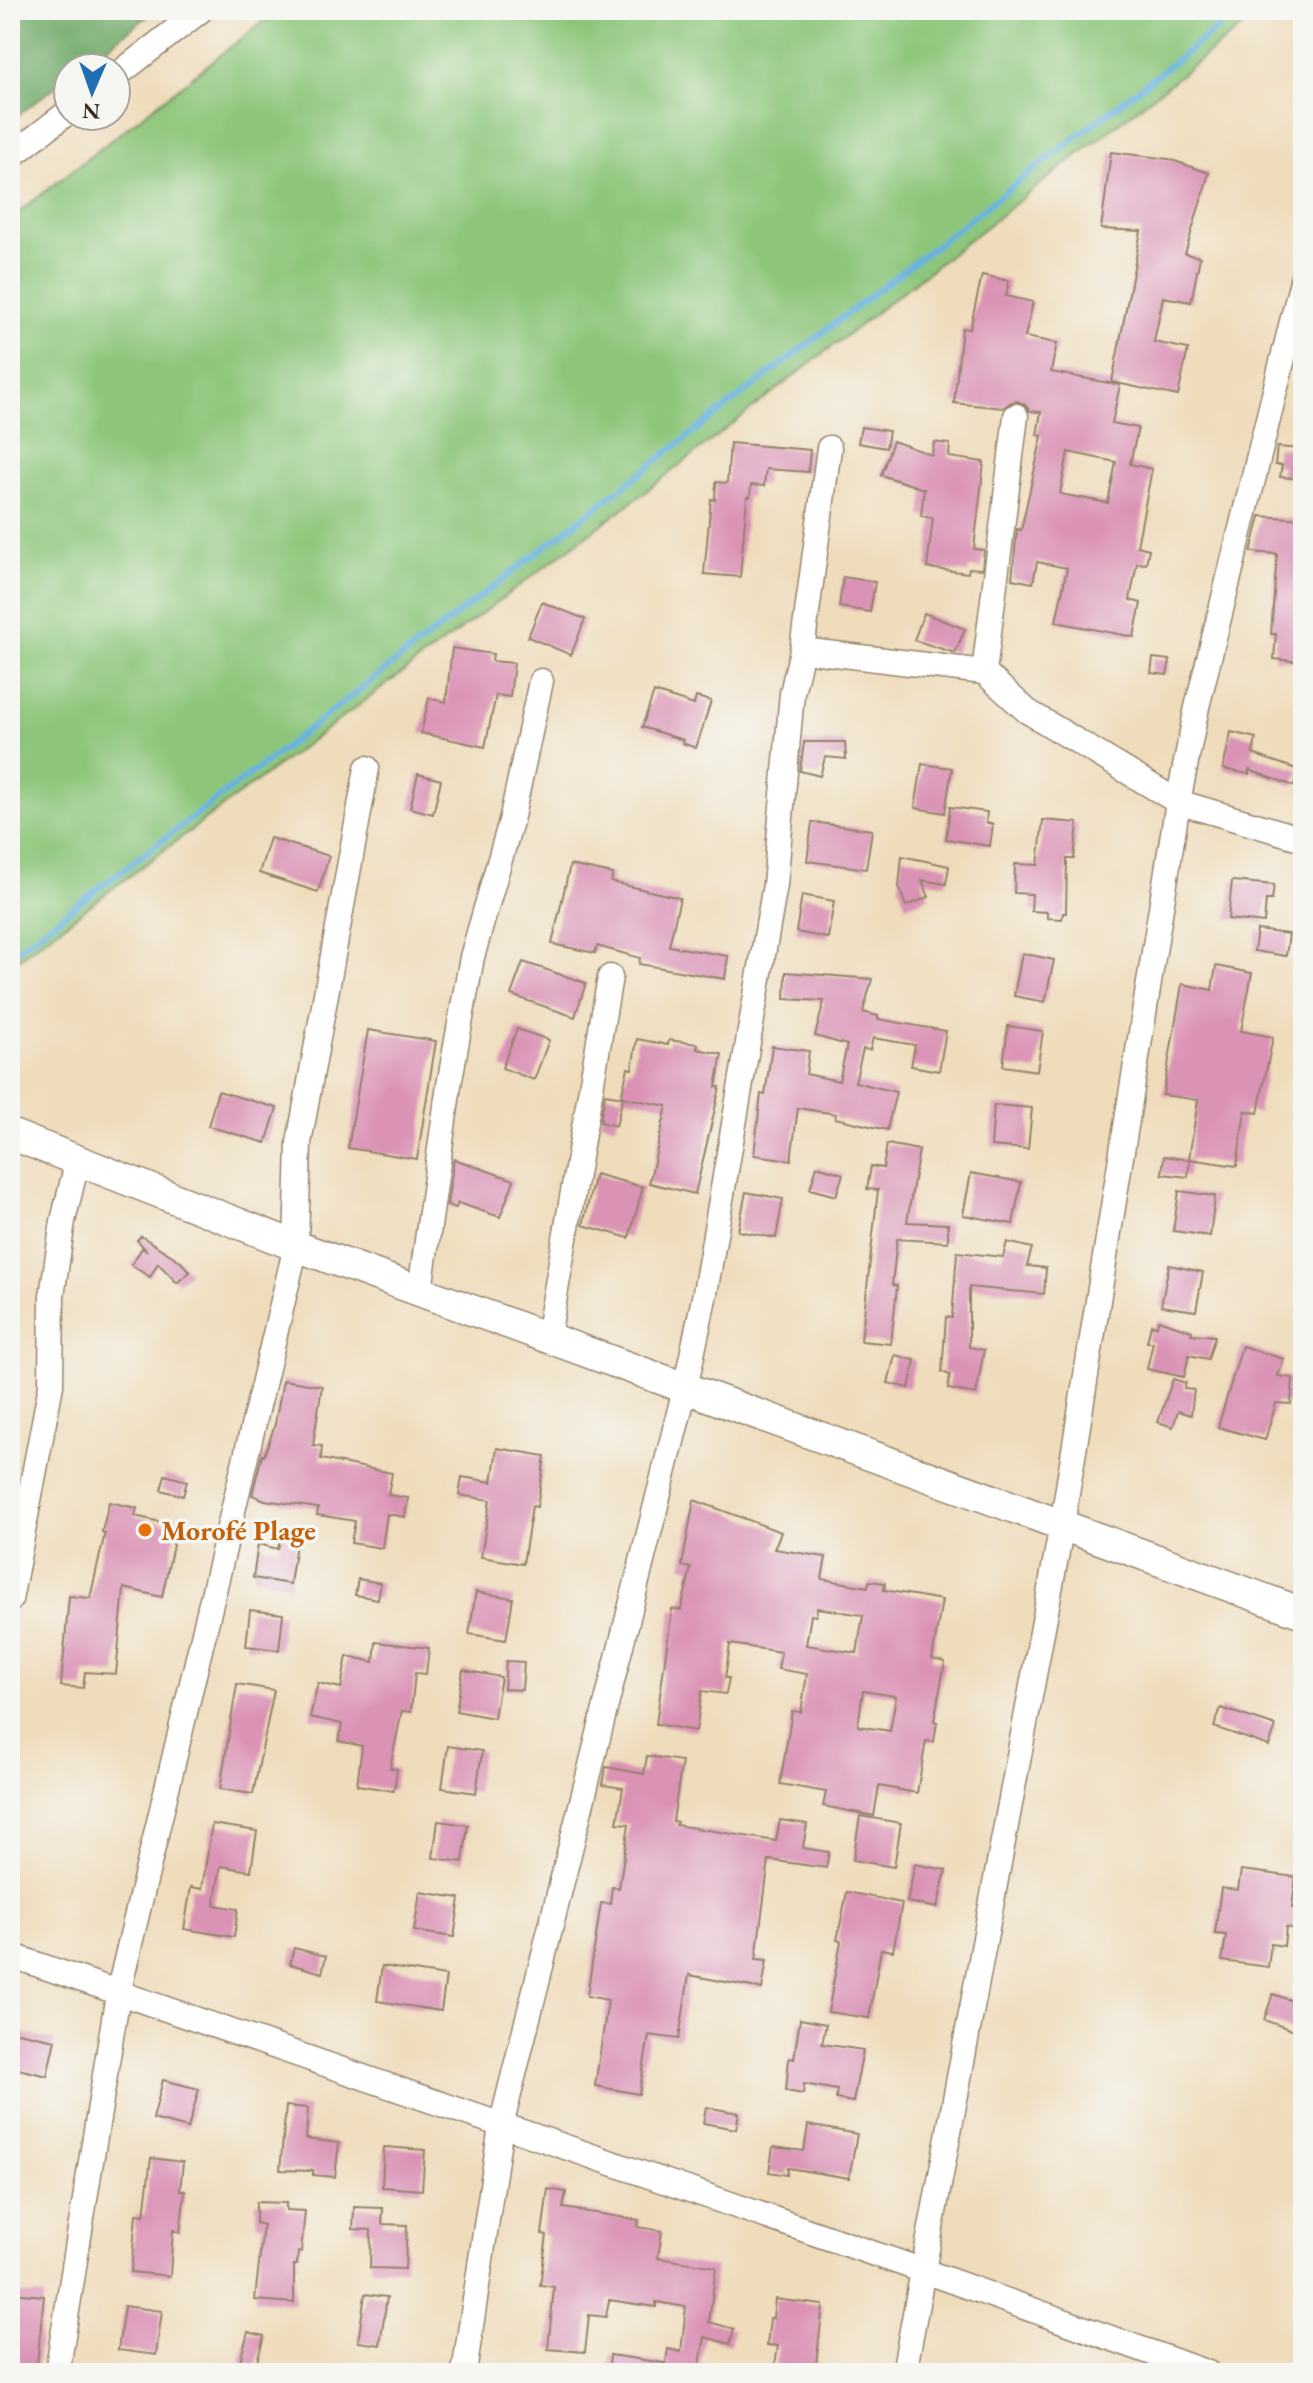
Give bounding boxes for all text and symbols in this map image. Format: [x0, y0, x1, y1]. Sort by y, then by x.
north arrow [52, 52, 132, 132]
text: N [82, 97, 101, 126]
place label: Morofé Plage [161, 1512, 316, 1548]
marker: Morofé Plage [136, 1521, 154, 1539]

